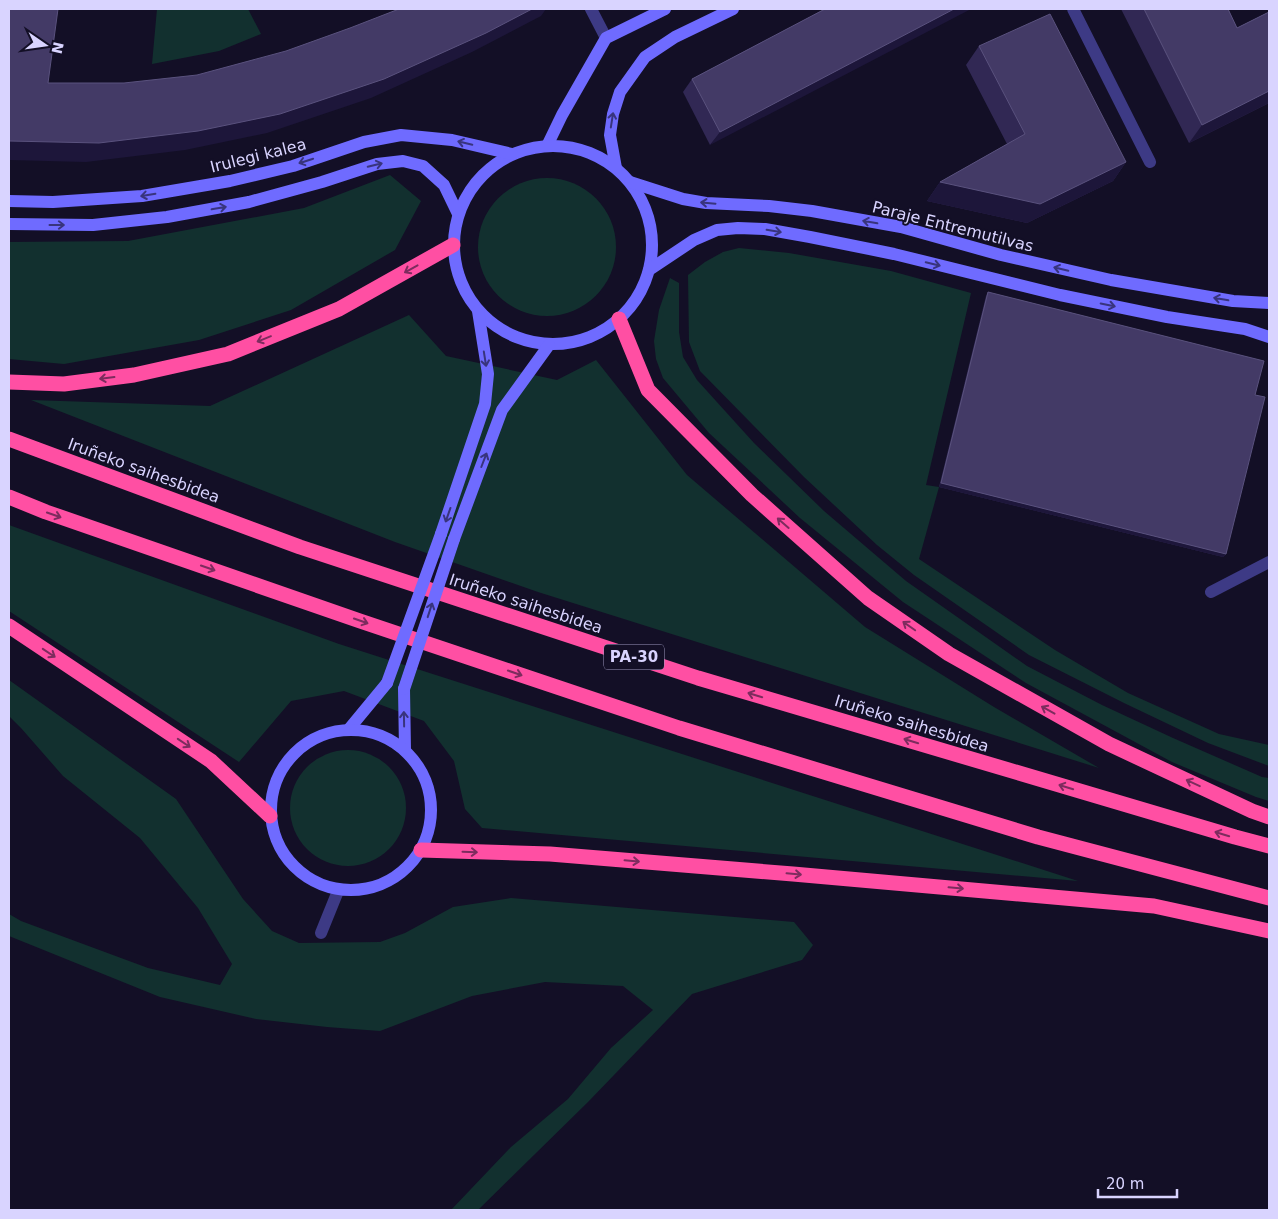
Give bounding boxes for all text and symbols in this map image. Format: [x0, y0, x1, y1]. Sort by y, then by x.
north arrow [20, 20, 70, 70]
text: N [49, 40, 67, 55]
one-way arrow [608, 112, 618, 128]
street label: Irulegi kalea [208, 134, 308, 177]
one-way arrow [457, 138, 473, 147]
one-way arrow [299, 157, 315, 166]
one-way arrow [367, 160, 383, 169]
one-way arrow [140, 191, 156, 201]
street label: Paraje Entremutilvas [870, 197, 1036, 256]
one-way arrow [701, 198, 717, 208]
one-way arrow [210, 202, 226, 212]
one-way arrow [862, 216, 878, 226]
one-way arrow [49, 220, 65, 230]
one-way arrow [766, 226, 782, 236]
one-way arrow [925, 259, 941, 269]
one-way arrow [403, 264, 418, 274]
one-way arrow [1054, 264, 1070, 273]
one-way arrow [1213, 294, 1229, 304]
one-way arrow [1100, 301, 1116, 310]
one-way arrow [257, 336, 272, 345]
one-way arrow [481, 351, 491, 367]
one-way arrow [100, 374, 116, 384]
street label: Iruñeko saihesbidea [65, 434, 222, 507]
one-way arrow [480, 453, 489, 468]
one-way arrow [442, 507, 452, 523]
one-way arrow [46, 511, 61, 520]
one-way arrow [777, 517, 790, 529]
one-way arrow [200, 564, 215, 573]
street label: Iruñeko saihesbidea [447, 570, 605, 637]
one-way arrow [426, 602, 436, 618]
one-way arrow [353, 617, 369, 626]
one-way arrow [902, 621, 916, 631]
road number: PA-30 [604, 644, 664, 670]
one-way arrow [42, 648, 56, 658]
one-way arrow [507, 669, 523, 678]
one-way arrow [747, 689, 763, 699]
street label: Iruñeko saihesbidea [832, 691, 991, 756]
one-way arrow [1041, 704, 1055, 714]
one-way arrow [400, 712, 409, 728]
one-way arrow [903, 736, 919, 746]
one-way arrow [177, 738, 191, 748]
one-way arrow [1186, 778, 1201, 787]
one-way arrow [1059, 782, 1075, 792]
one-way arrow [1215, 828, 1231, 838]
one-way arrow [462, 847, 478, 856]
one-way arrow [624, 856, 640, 865]
one-way arrow [786, 869, 802, 879]
one-way arrow [948, 884, 964, 893]
scale bar [1098, 1166, 1177, 1198]
text: 20 m [1106, 1175, 1144, 1193]

